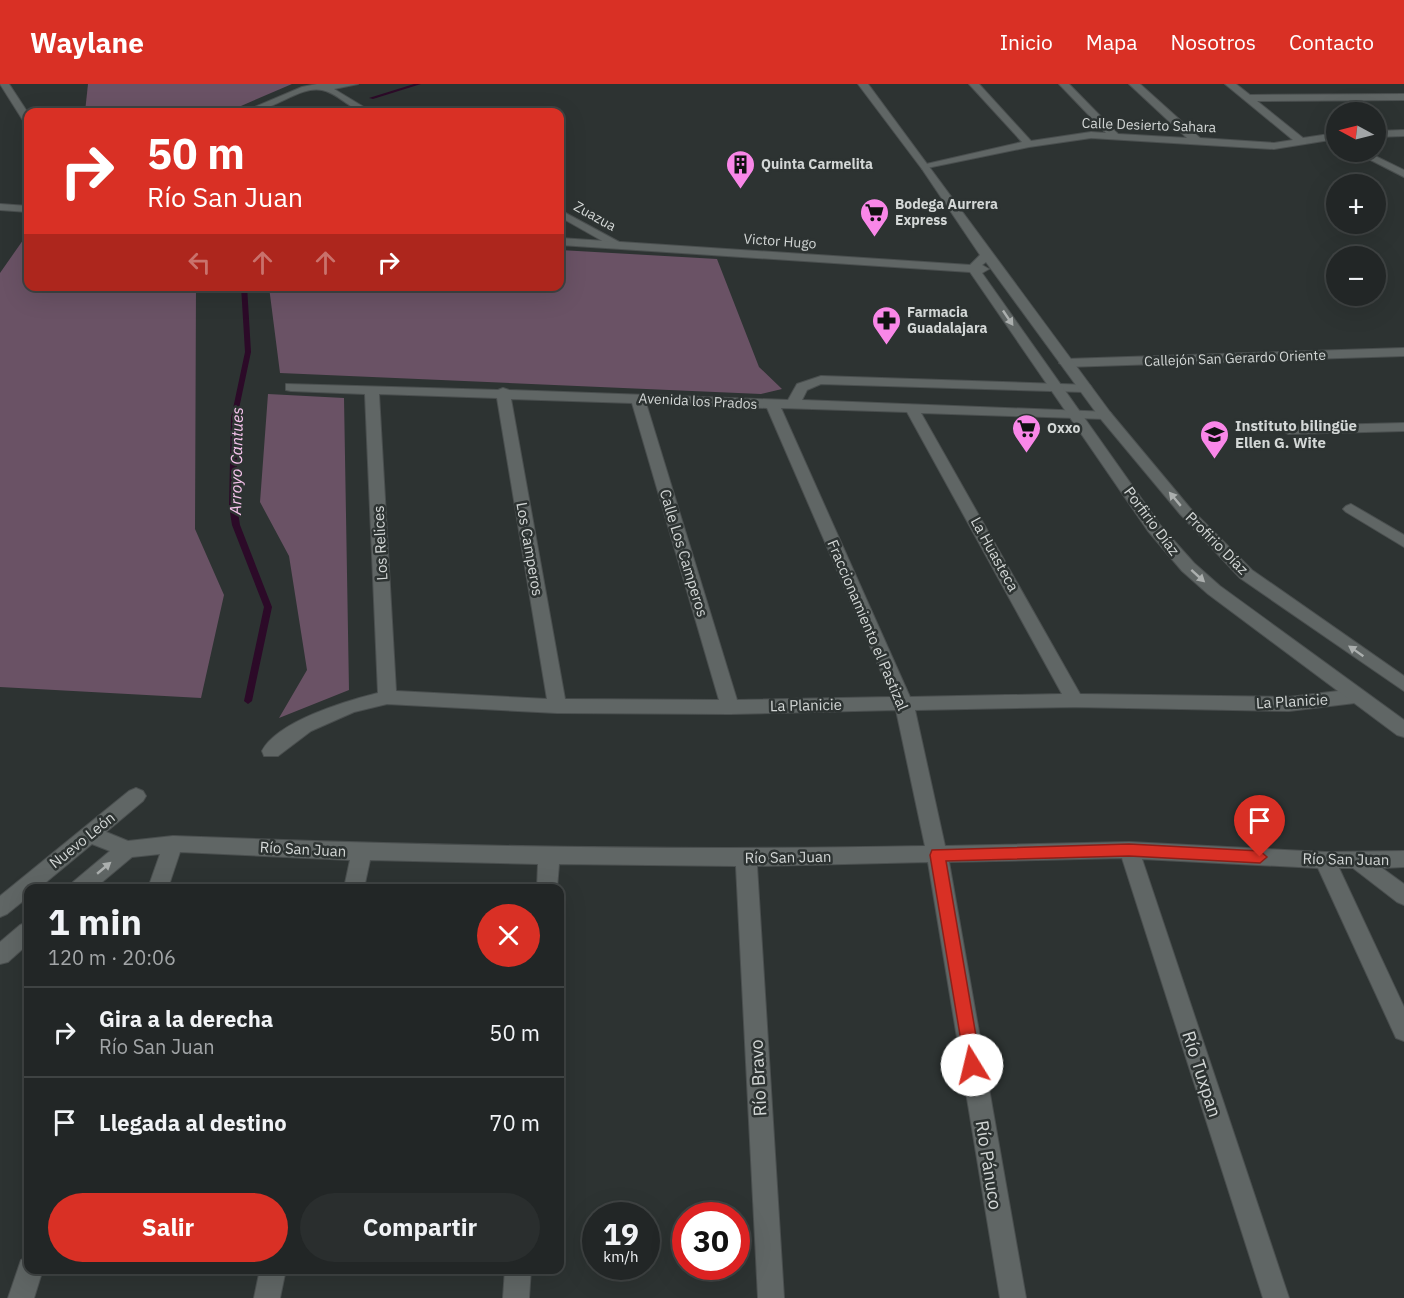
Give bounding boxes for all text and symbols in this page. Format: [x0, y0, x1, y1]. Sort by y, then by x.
text: Waylane [30, 24, 144, 61]
text: Inicio [1000, 28, 1053, 56]
text: Mapa [1086, 28, 1138, 56]
text: Nosotros [1171, 28, 1256, 56]
text: Contacto [1289, 28, 1374, 56]
north arrow [1326, 102, 1386, 162]
map controls [1326, 102, 1386, 306]
street label: Calle Desierto Sahara [1081, 114, 1217, 136]
text: 50 m [147, 126, 245, 181]
icon: right [48, 132, 126, 210]
building icon: Quinta Carmelita [724, 148, 756, 190]
place label: Quinta Carmelita [761, 155, 873, 173]
button: + [1326, 174, 1386, 234]
text: Río San Juan [147, 179, 303, 214]
place label: Bodega Aurrera Express [895, 195, 998, 229]
supermarket icon: Bodega Aurrera Express [858, 196, 890, 238]
street label: Zuazua [571, 197, 620, 235]
street label: Victor Hugo [743, 229, 817, 253]
icon: left [183, 246, 216, 279]
icon: ahead [246, 246, 279, 279]
icon: ahead [309, 246, 342, 279]
icon: right [372, 246, 405, 279]
button: − [1326, 246, 1386, 306]
place label: Farmacia Guadalajara [907, 303, 987, 337]
pharmacy icon: Farmacia Guadalajara [870, 304, 902, 346]
one-way arrow [1002, 310, 1014, 326]
street label: Callejón San Gerardo Oriente [1144, 346, 1327, 370]
street label: Avenida los Prados [638, 389, 758, 413]
water label: Arroyo Cantues [225, 407, 247, 516]
supermarket icon: Oxxo [1010, 412, 1042, 454]
place label: Instituto bilingüe Ellen G. Wite [1235, 416, 1357, 452]
school or university icon: Instituto bilingüe Ellen G. Wite [1198, 418, 1230, 460]
place label: Oxxo [1047, 419, 1080, 437]
street label: Porfirio Díaz [1120, 483, 1184, 559]
street label: Calle Los Camperos [656, 487, 712, 619]
one-way arrow [1170, 492, 1182, 507]
street label: Los Camperos [512, 501, 548, 597]
street label: Los Relices [369, 505, 391, 581]
street label: Profirio Díaz [1182, 508, 1252, 578]
street label: La Huasteca [967, 513, 1023, 595]
street label: Fraccionamiento el Pastizal [823, 537, 913, 713]
one-way arrow [1191, 569, 1206, 583]
one-way arrow [1349, 645, 1365, 657]
street label: La Planicie [1256, 690, 1328, 712]
street label: La Planicie [770, 695, 842, 715]
pin [1234, 795, 1285, 857]
icon: arrive [1243, 804, 1276, 837]
street label: Nuevo León [45, 808, 119, 872]
street label: Río San Juan [259, 837, 347, 861]
street label: Río San Juan [744, 847, 832, 867]
street label: Río San Juan [1302, 849, 1390, 869]
one-way arrow [96, 863, 111, 875]
text: 1 min [48, 898, 142, 945]
button: close [477, 904, 540, 967]
text: 120 m · 20:06 [48, 944, 176, 971]
text: Gira a la derecha [99, 1004, 273, 1033]
icon: right [48, 1016, 81, 1049]
text: 50 m [489, 1018, 540, 1047]
street label: Río Tuxpan [1177, 1028, 1227, 1120]
text: Río San Juan [99, 1033, 215, 1060]
position arrow [940, 1033, 1004, 1097]
street label: Río Bravo [745, 1039, 771, 1117]
icon: arrive [48, 1106, 81, 1139]
text: Llegada al destino [99, 1108, 287, 1137]
text: 70 m [489, 1108, 540, 1137]
street label: Río Pánuco [971, 1119, 1007, 1211]
button: Salir [48, 1193, 288, 1262]
button: Compartir [300, 1193, 540, 1262]
speed limit sign: 30 [672, 1202, 750, 1280]
text: 19 [603, 1214, 639, 1253]
text: km/h [603, 1247, 639, 1266]

